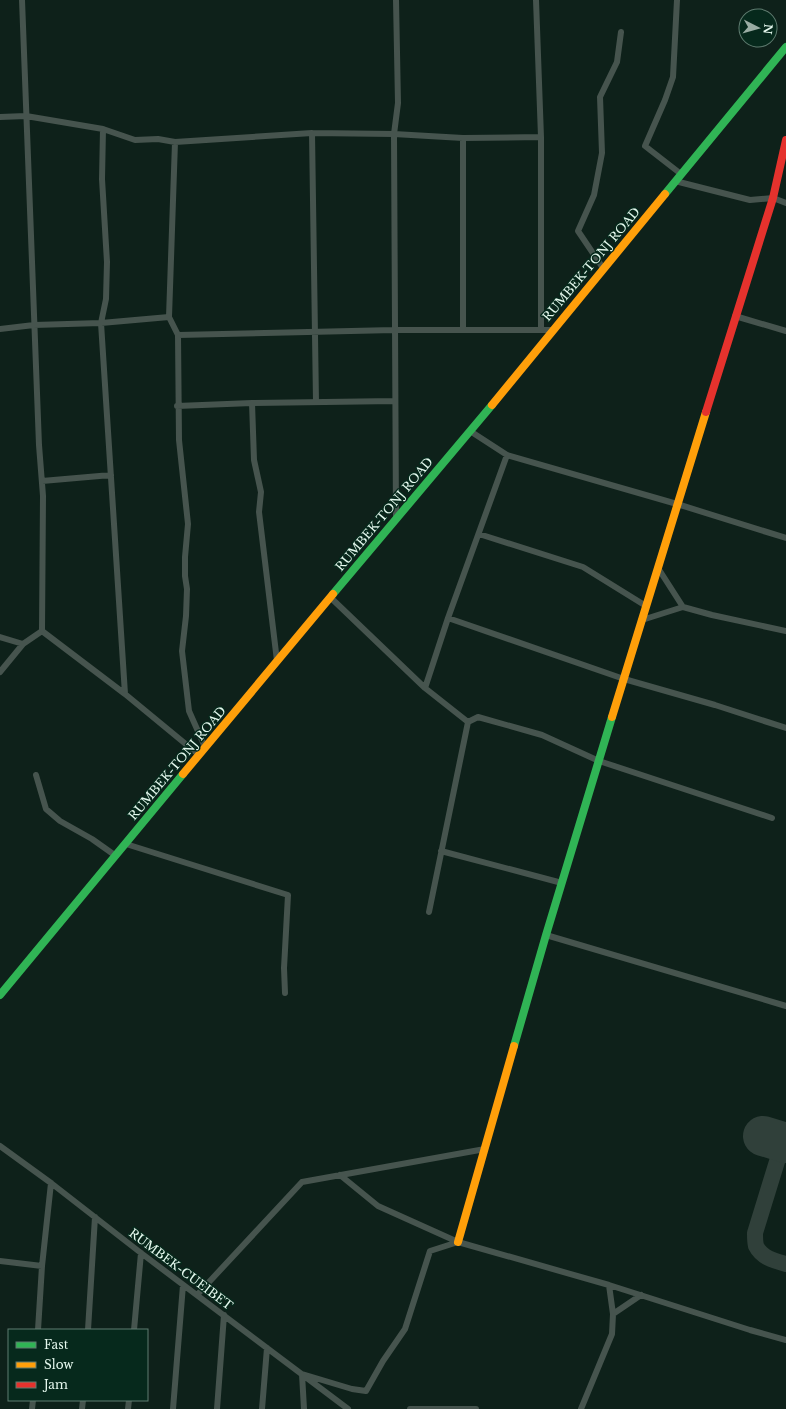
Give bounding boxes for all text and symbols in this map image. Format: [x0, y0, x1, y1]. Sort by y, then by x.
north arrow [738, 8, 778, 48]
text: N [760, 23, 775, 36]
street label: RUMBEK-TONJ ROAD [539, 204, 643, 324]
street label: RUMBEK-TONJ ROAD [332, 454, 436, 574]
street label: RUMBEK-TONJ ROAD [125, 703, 229, 823]
street label: RUMBEK-CUEIBET [126, 1225, 236, 1313]
legend [8, 1329, 148, 1401]
text: Fast [44, 1337, 69, 1352]
text: Slow [44, 1357, 74, 1372]
text: Jam [42, 1377, 68, 1392]

